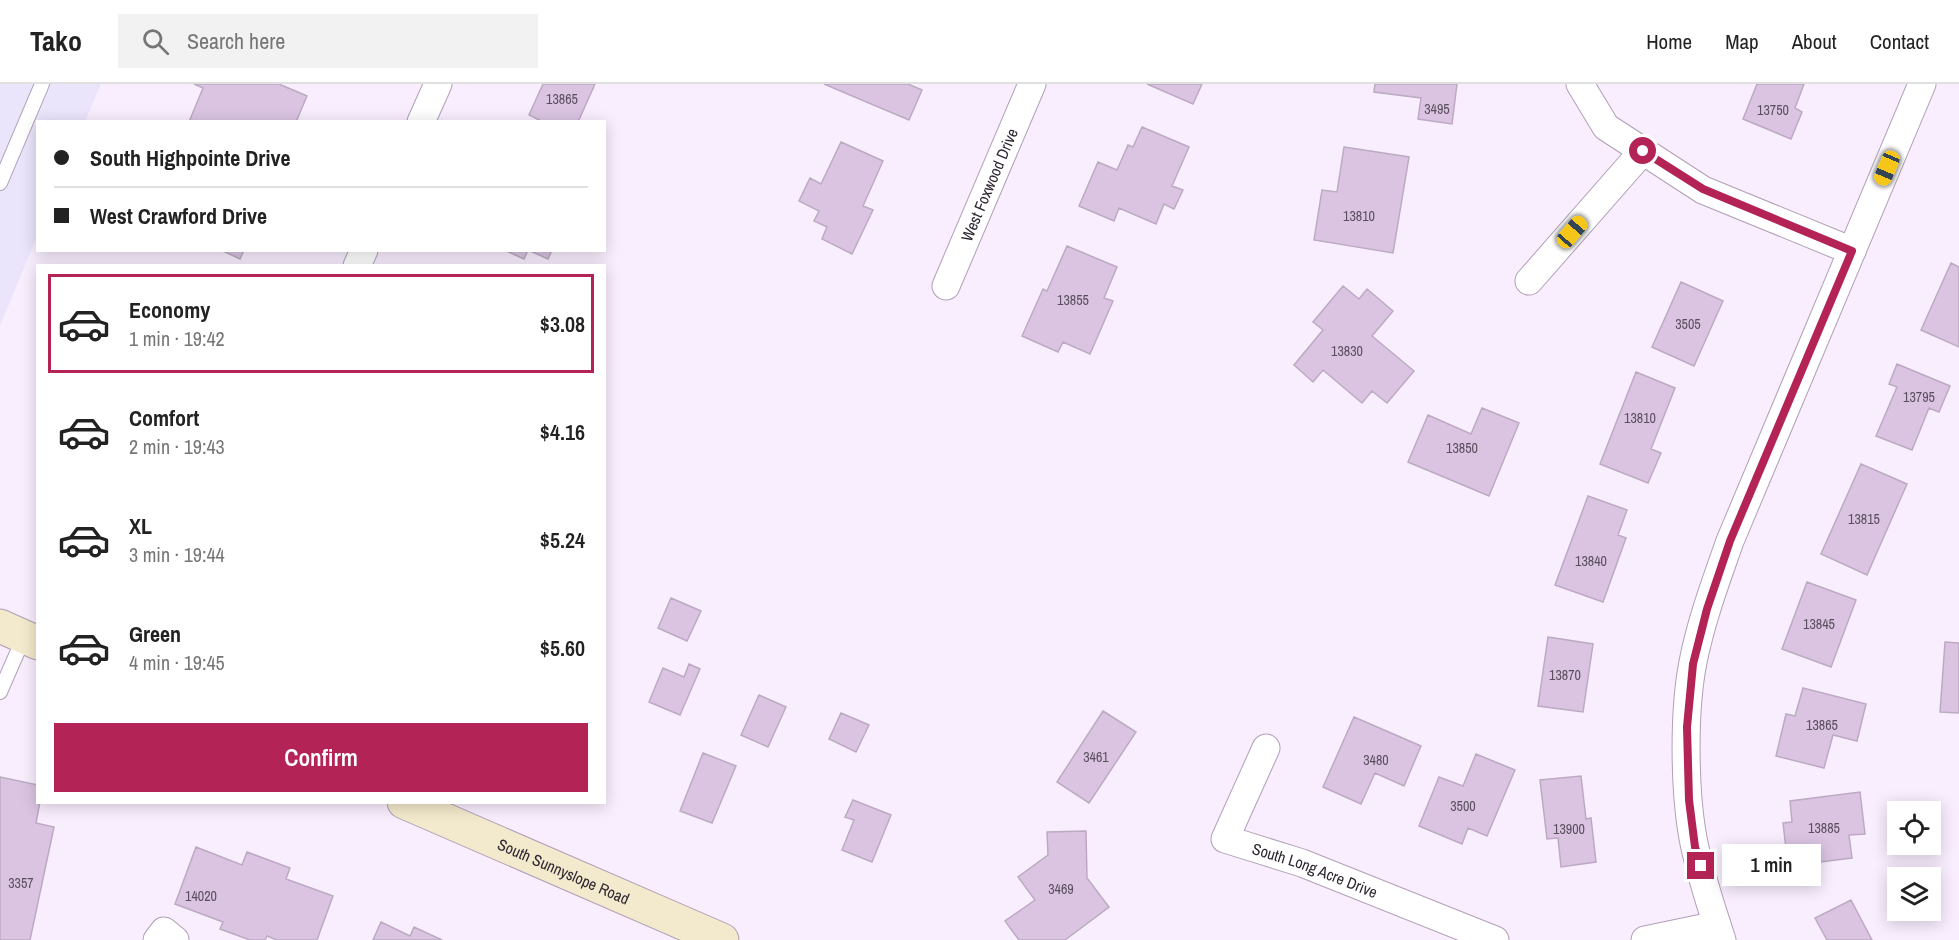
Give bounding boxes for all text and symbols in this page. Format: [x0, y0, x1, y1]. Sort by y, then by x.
search box [118, 14, 538, 68]
text: Tako [30, 22, 82, 60]
icon: search [139, 25, 172, 58]
text: Search here [187, 26, 285, 56]
text: Home [1646, 27, 1692, 56]
text: Map [1725, 27, 1759, 56]
text: About [1792, 27, 1837, 56]
text: Contact [1870, 27, 1929, 56]
house number: 13865 [546, 90, 578, 108]
house number: 3495 [1424, 100, 1450, 118]
house number: 13750 [1757, 101, 1789, 119]
street label: West Foxwood Drive [955, 125, 1023, 245]
route start [1629, 137, 1656, 164]
text: South Highpointe Drive [90, 143, 290, 173]
car [1872, 148, 1902, 188]
text: West Crawford Drive [90, 201, 267, 231]
house number: 13810 [1343, 207, 1375, 225]
car [1553, 213, 1591, 251]
house number: 13855 [1057, 291, 1089, 309]
text: Economy [129, 295, 210, 325]
icon: car [57, 297, 111, 351]
text: $3.08 [540, 309, 585, 339]
house number: 3505 [1675, 315, 1701, 333]
text: 1 min · 19:42 [129, 325, 225, 352]
house number: 13830 [1331, 342, 1363, 360]
house number: 13795 [1903, 388, 1935, 406]
text: Comfort [129, 403, 199, 433]
icon: car [57, 405, 111, 459]
house number: 13810 [1624, 409, 1656, 427]
text: $4.16 [540, 417, 585, 447]
text: 2 min · 19:43 [129, 433, 225, 460]
house number: 13850 [1446, 439, 1478, 457]
house number: 13815 [1848, 510, 1880, 528]
text: XL [129, 511, 152, 541]
icon: car [57, 513, 111, 567]
text: $5.24 [540, 525, 585, 555]
text: 3 min · 19:44 [129, 541, 225, 568]
house number: 13840 [1575, 552, 1607, 570]
house number: 13845 [1803, 615, 1835, 633]
text: Green [129, 619, 181, 649]
icon: car [57, 621, 111, 675]
text: $5.60 [540, 633, 585, 663]
text: 4 min · 19:45 [129, 649, 225, 676]
house number: 13870 [1549, 666, 1581, 684]
house number: 13865 [1806, 716, 1838, 734]
button: Confirm [54, 723, 588, 792]
house number: 3461 [1083, 748, 1109, 766]
house number: 3480 [1363, 751, 1389, 769]
house number: 3500 [1450, 797, 1476, 815]
map controls [1887, 801, 1941, 921]
button: locate [1887, 801, 1941, 855]
house number: 13885 [1808, 819, 1840, 837]
house number: 13900 [1553, 820, 1585, 838]
street label: South Sunnyslope Road [494, 833, 633, 910]
street label: South Long Acre Drive [1250, 837, 1381, 903]
callout: 1 min [1722, 845, 1821, 887]
text: 1 min [1750, 851, 1793, 878]
route end [1687, 852, 1714, 879]
button: layers [1887, 867, 1941, 921]
house number: 3357 [8, 874, 34, 892]
house number: 3469 [1048, 880, 1074, 898]
house number: 14020 [185, 887, 217, 905]

